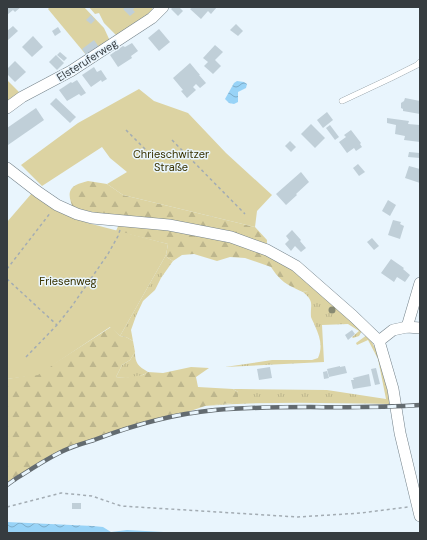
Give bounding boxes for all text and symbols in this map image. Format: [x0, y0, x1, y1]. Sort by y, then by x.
street label: Elsteruferweg [54, 36, 120, 84]
park label: Chrieschwitzer Straße [133, 147, 209, 174]
park label: Friesenweg [39, 274, 97, 288]

